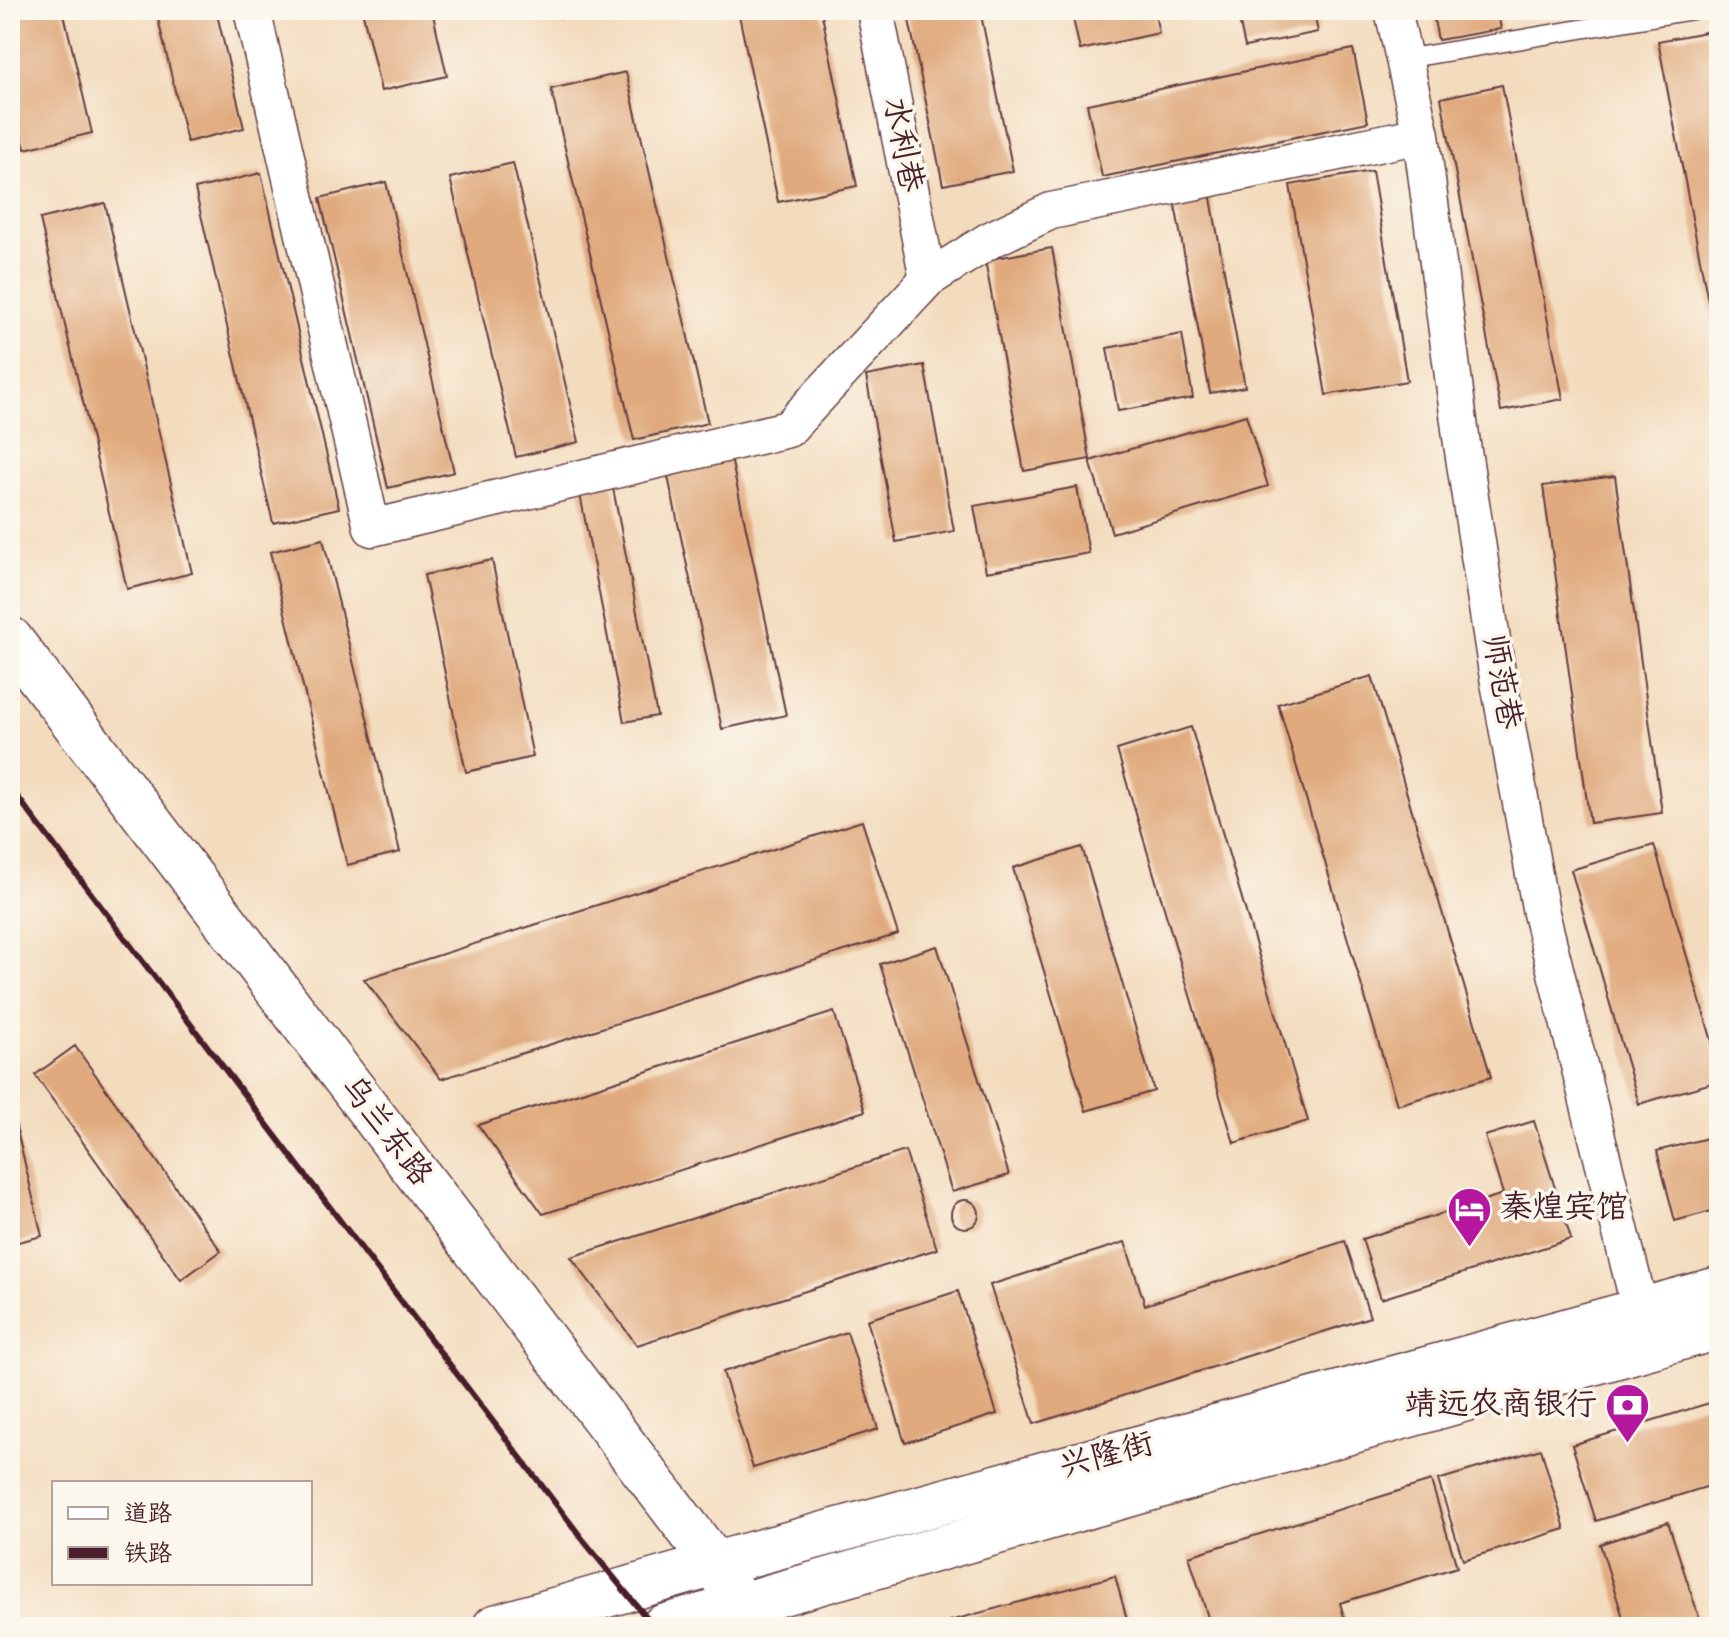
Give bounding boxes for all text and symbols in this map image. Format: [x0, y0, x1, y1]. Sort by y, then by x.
street label: 水利巷 [869, 93, 933, 197]
street label: 师范巷 [1469, 631, 1531, 733]
street label: 乌兰东路 [328, 1067, 442, 1197]
hotel icon: 秦煌宾馆 [1445, 1185, 1493, 1248]
place label: 秦煌宾馆 [1500, 1186, 1628, 1233]
bank icon: 靖远农商银行 [1604, 1382, 1652, 1445]
place label: 靖远农商银行 [1405, 1383, 1597, 1430]
street label: 兴隆街 [1055, 1422, 1159, 1492]
legend [52, 1481, 312, 1585]
text: 道路 [124, 1498, 172, 1533]
text: 铁路 [124, 1538, 172, 1573]

